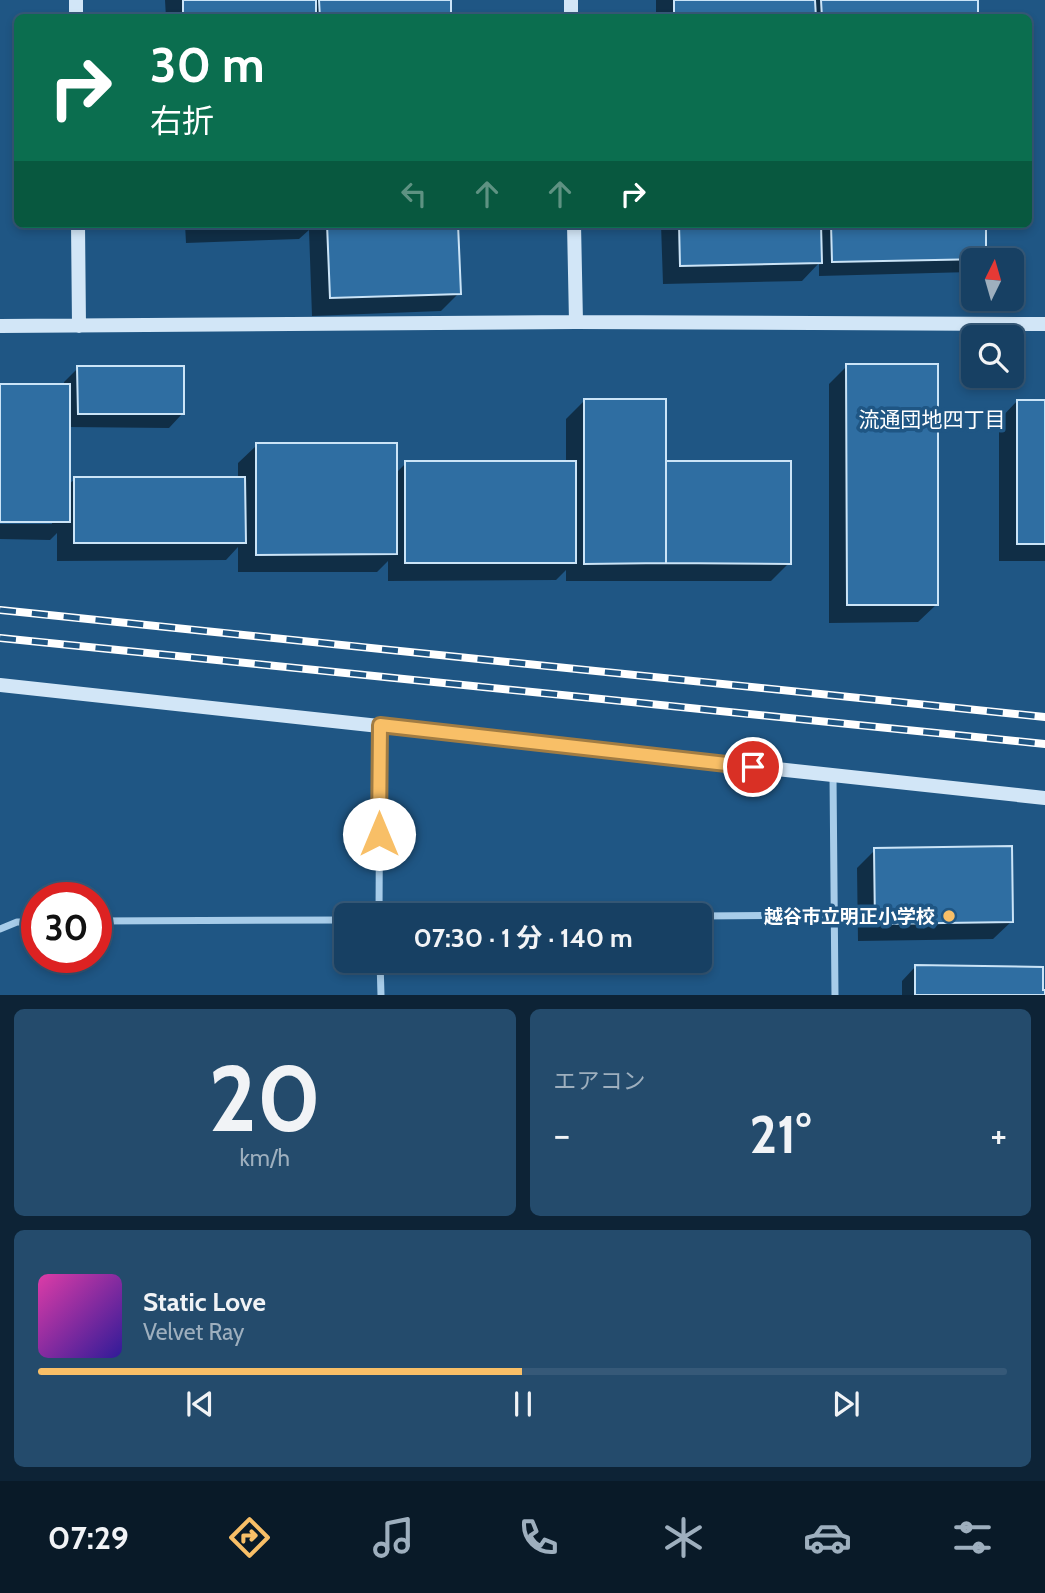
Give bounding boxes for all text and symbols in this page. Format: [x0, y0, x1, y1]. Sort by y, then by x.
text: 30 m [150, 35, 265, 94]
icon: right [35, 42, 126, 133]
text: 右折 [150, 101, 214, 140]
icon: left [395, 175, 433, 213]
icon: ahead [468, 175, 506, 213]
icon: ahead [541, 175, 579, 213]
icon: right [614, 175, 652, 213]
north arrow [961, 248, 1024, 312]
map controls [961, 248, 1024, 388]
button: search [961, 325, 1024, 388]
district label: 流通団地四丁目 [859, 407, 1006, 432]
pin [723, 737, 783, 797]
icon: arrive [734, 748, 772, 786]
position arrow [342, 797, 416, 871]
speed limit sign: 30 [21, 882, 112, 973]
place label: 越谷市立明正小学校 [764, 905, 935, 928]
marker: 越谷市立明正小学校 [941, 908, 957, 924]
text: 07:30 · 1 分 · 140 m [413, 922, 633, 954]
text: 20 [209, 1043, 321, 1154]
text: エアコン [554, 1067, 646, 1095]
text: 21° [749, 1103, 811, 1166]
text: − [554, 1111, 570, 1158]
text: + [990, 1111, 1007, 1158]
text: km/h [240, 1144, 290, 1172]
text: Static Love [143, 1286, 266, 1318]
text: Velvet Ray [143, 1318, 244, 1346]
icon: previous [181, 1385, 219, 1423]
icon: pause [504, 1385, 542, 1423]
icon: next [827, 1385, 865, 1423]
icon: directions [225, 1513, 274, 1562]
icon: music [369, 1513, 418, 1562]
icon: phone [514, 1513, 563, 1562]
icon: climate [659, 1513, 708, 1562]
icon: car [803, 1513, 852, 1562]
icon: filters [948, 1513, 997, 1562]
text: 07:29 [48, 1518, 129, 1557]

